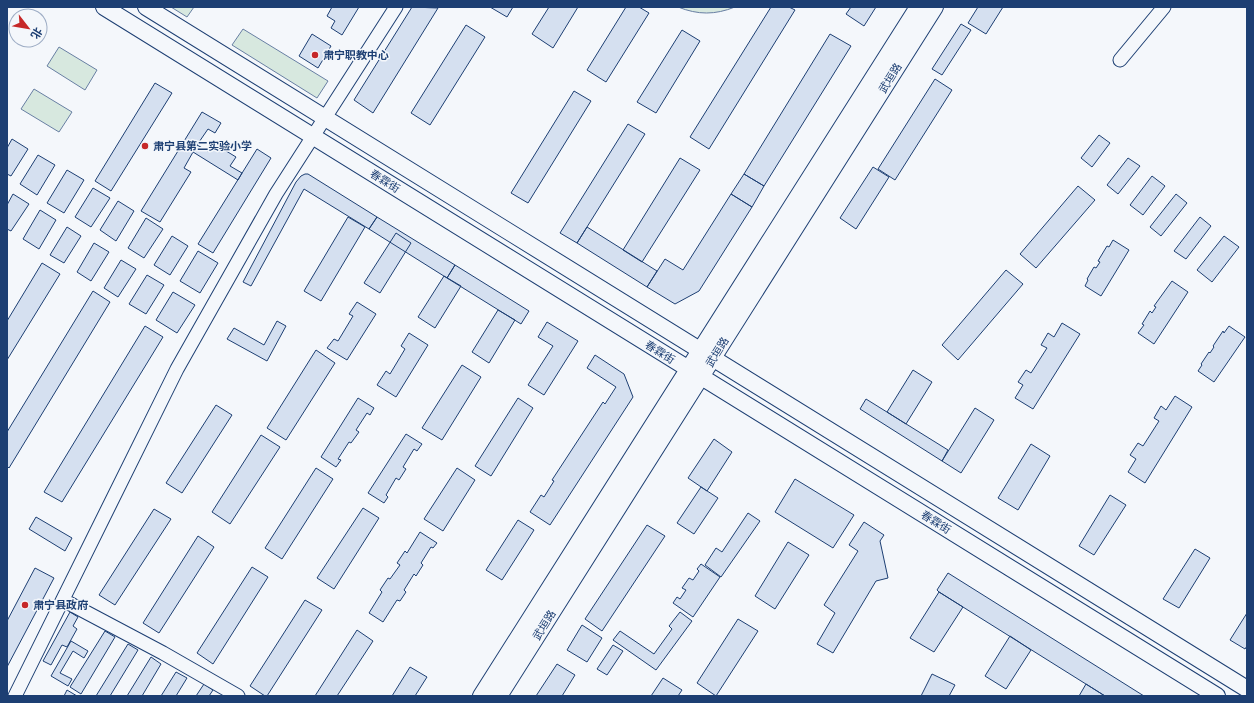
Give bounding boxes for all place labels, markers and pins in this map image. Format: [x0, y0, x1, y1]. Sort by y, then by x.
place label: 肃宁职教中心 [323, 49, 389, 62]
marker: 肃宁职教中心 [310, 50, 320, 60]
place label: 肃宁县第二实验小学 [153, 140, 252, 153]
marker: 肃宁县第二实验小学 [140, 141, 150, 151]
place label: 肃宁县政府 [33, 599, 88, 612]
marker: 肃宁县政府 [20, 600, 30, 610]

